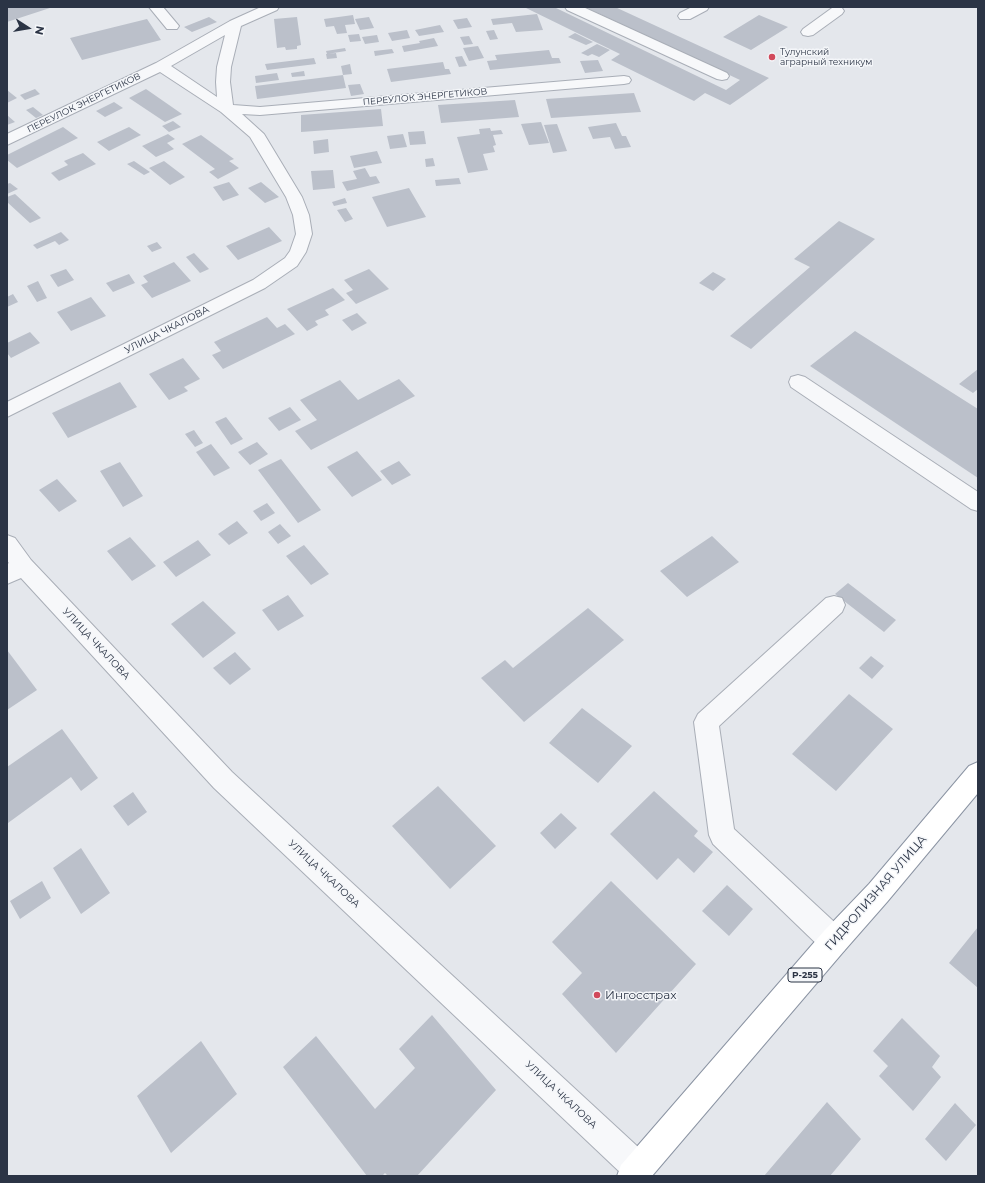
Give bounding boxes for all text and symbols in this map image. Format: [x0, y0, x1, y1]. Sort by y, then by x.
north arrow [8, 8, 48, 48]
text: N [32, 25, 48, 36]
place label: Тулунский аграрный техникум [780, 47, 872, 68]
marker: Тулунский аграрный техникум [767, 52, 777, 62]
street label: ПЕРЕУЛОК ЭНЕРГЕТИКОВ [25, 71, 143, 135]
street label: ПЕРЕУЛОК ЭНЕРГЕТИКОВ [362, 86, 488, 108]
street label: УЛИЦА ЧКАЛОВА [123, 303, 211, 357]
street label: УЛИЦА ЧКАЛОВА [60, 606, 132, 682]
street label: ГИДРОЛИЗНАЯ УЛИЦА [822, 833, 930, 953]
street label: УЛИЦА ЧКАЛОВА [286, 838, 362, 910]
road number: Р-255 [788, 968, 822, 982]
place label: Ингосстрах [605, 988, 676, 1002]
marker: Ингосстрах [592, 990, 602, 1000]
street label: УЛИЦА ЧКАЛОВА [523, 1059, 599, 1131]

